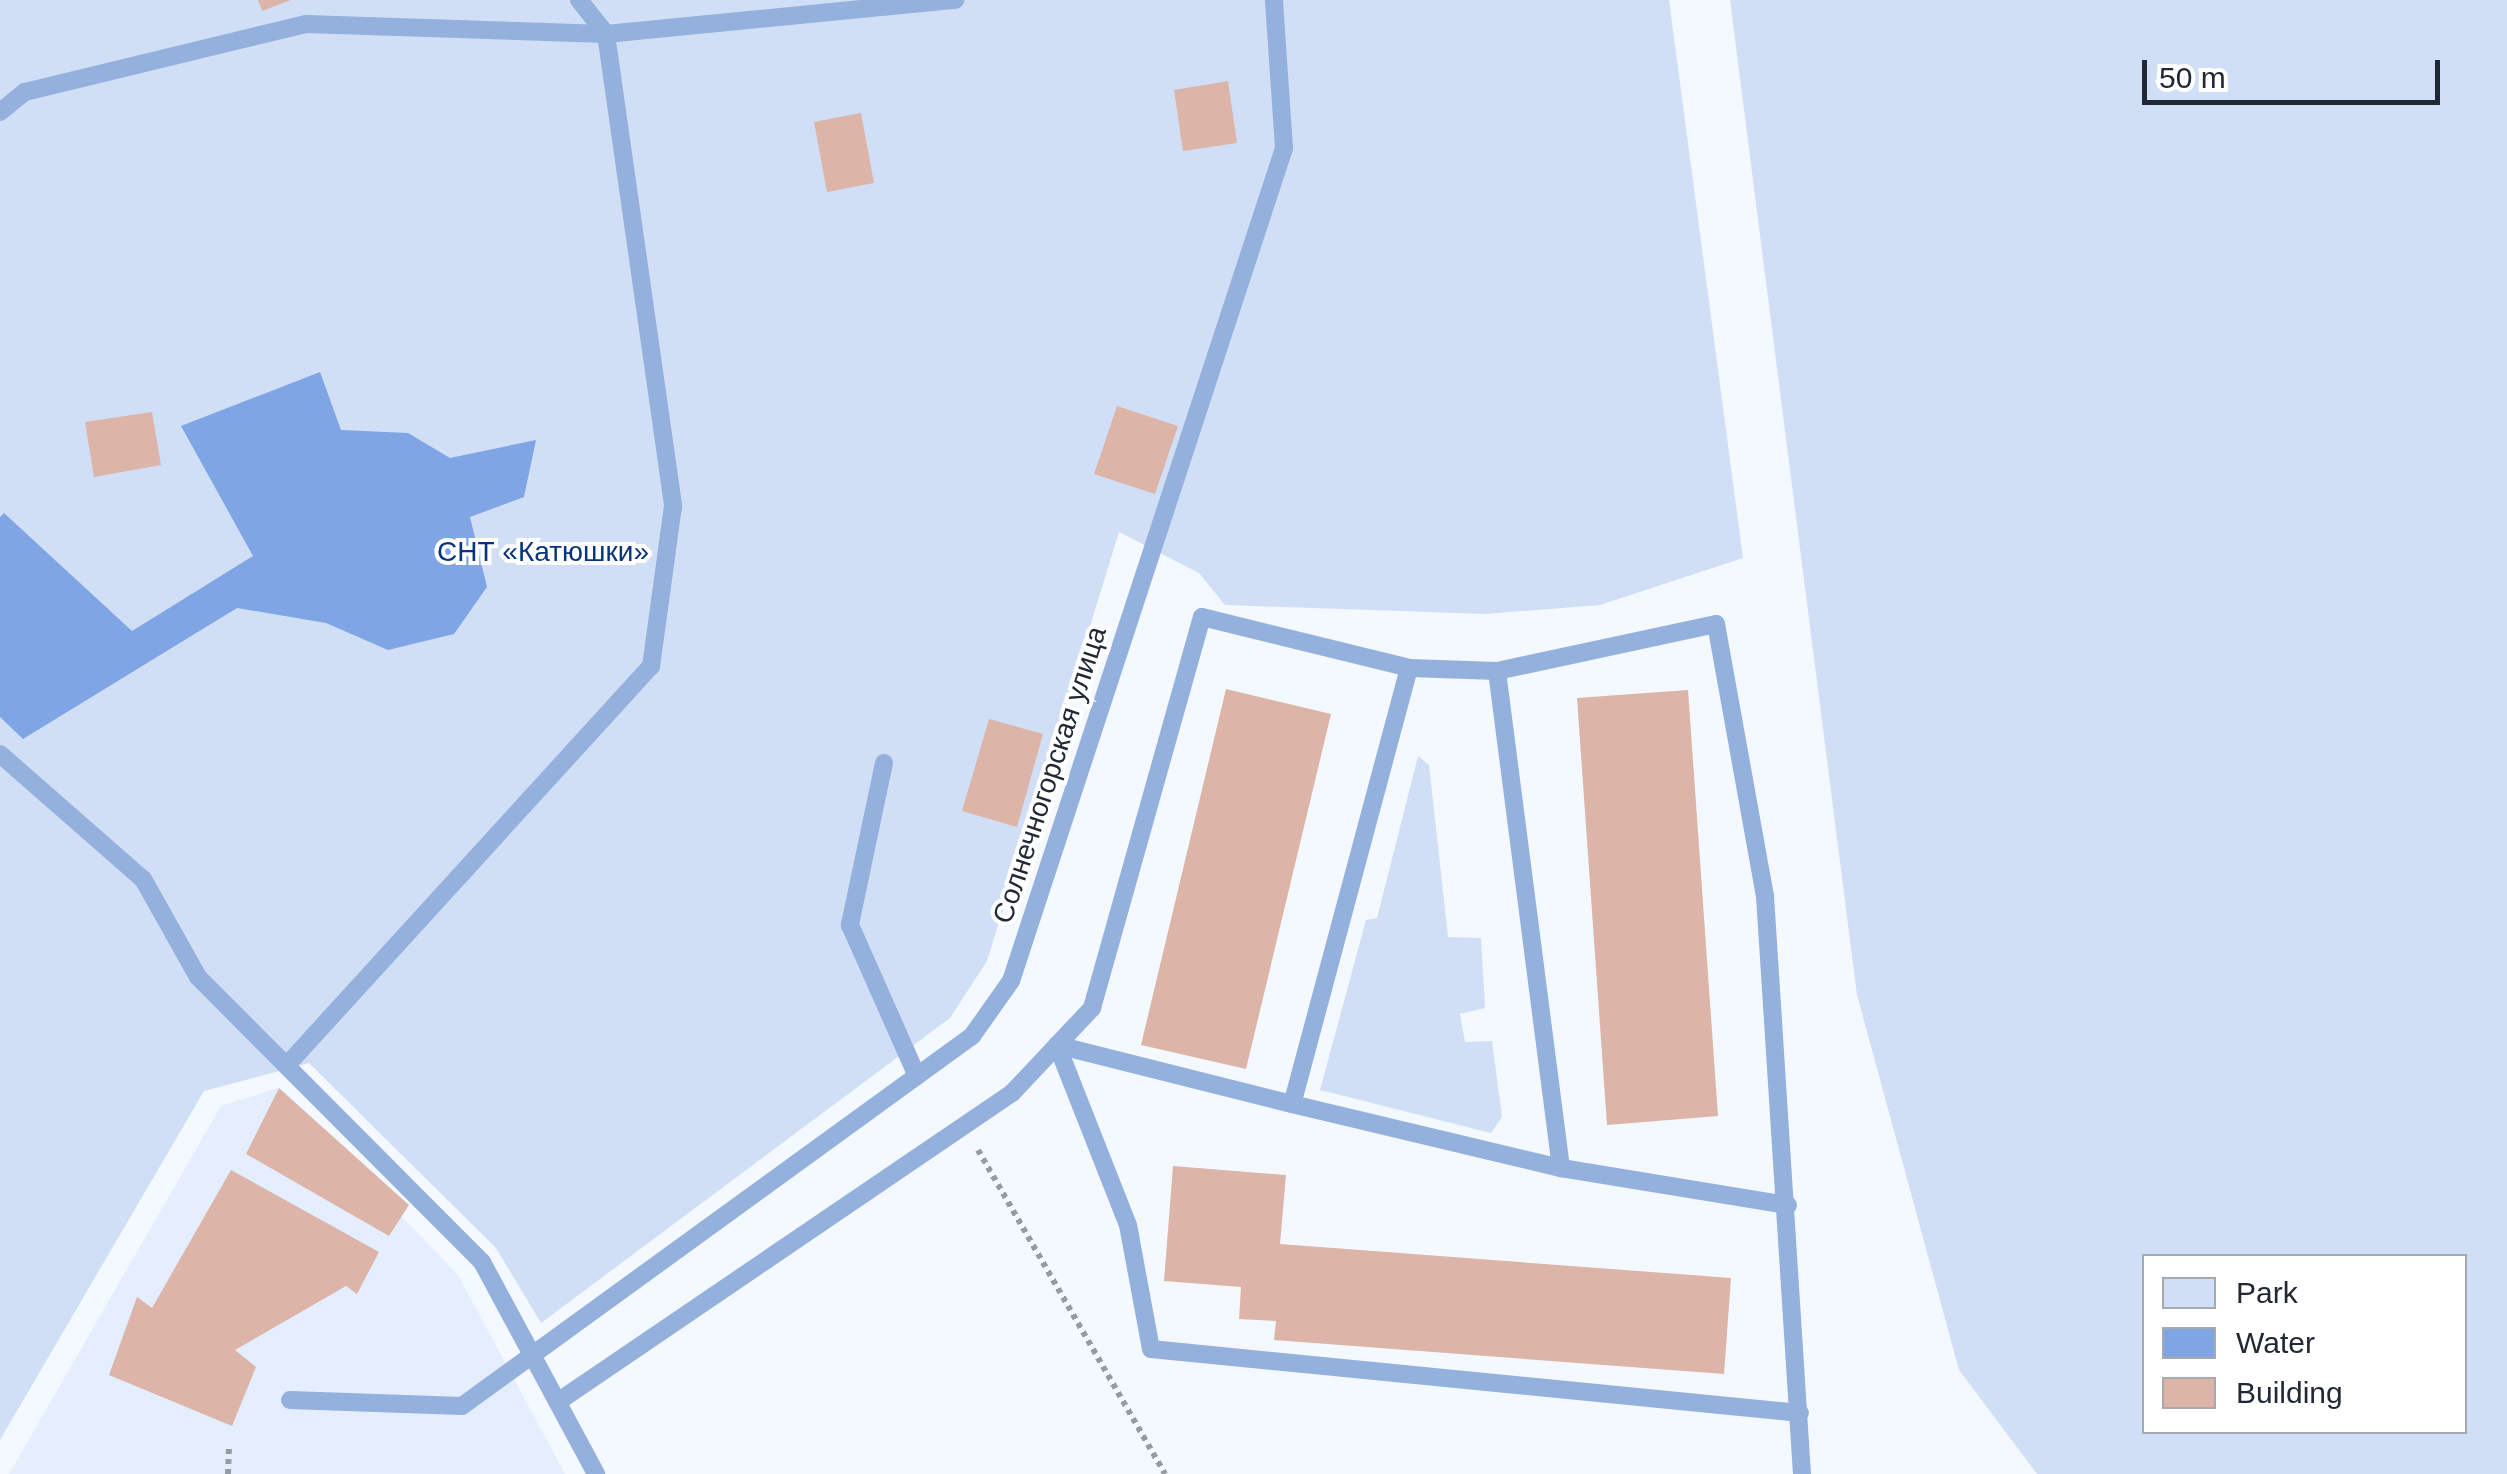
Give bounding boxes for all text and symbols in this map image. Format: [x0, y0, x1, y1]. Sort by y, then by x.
scale bar [2147, 40, 2444, 102]
text: 50 m [2159, 61, 2226, 94]
park label: СНТ «Катюшки» [437, 535, 649, 569]
street label: Солнечногорская улица [986, 622, 1114, 928]
legend [2142, 1254, 2467, 1434]
text: Park [2236, 1276, 2298, 1309]
text: Water [2236, 1326, 2315, 1359]
text: Building [2236, 1376, 2343, 1409]

